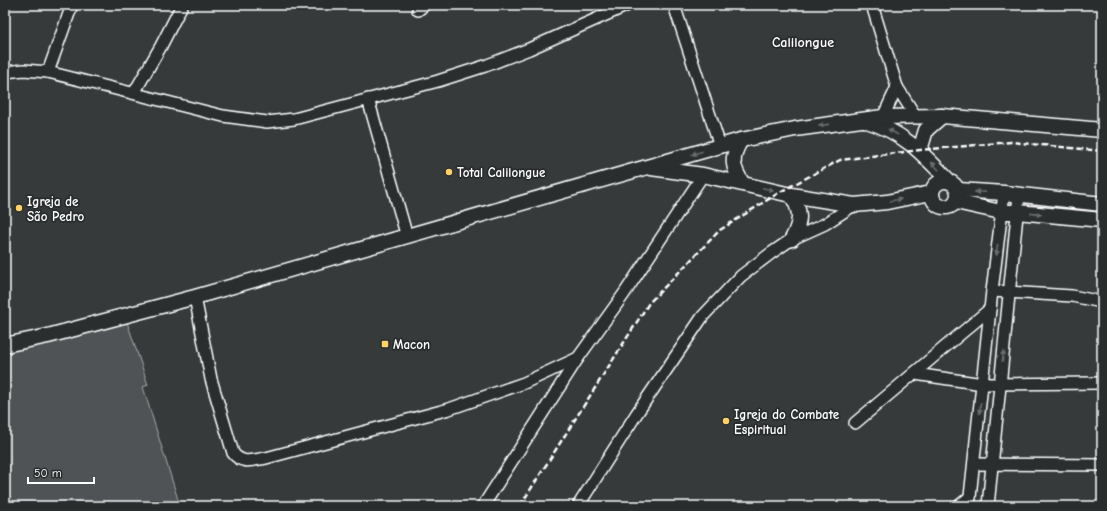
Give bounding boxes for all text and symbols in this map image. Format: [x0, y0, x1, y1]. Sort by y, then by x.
district label: Calilongue [772, 34, 834, 51]
one-way arrow [818, 122, 830, 128]
one-way arrow [887, 128, 899, 135]
one-way arrow [691, 150, 703, 156]
one-way arrow [930, 161, 940, 171]
place label: Total Calilongue [457, 165, 546, 180]
marker: Total Calilongue [444, 167, 454, 177]
one-way arrow [762, 187, 774, 193]
one-way arrow [973, 189, 986, 195]
place label: Igreja de São Pedro [27, 194, 84, 224]
one-way arrow [890, 196, 902, 202]
marker: Igreja de São Pedro [14, 203, 24, 213]
one-way arrow [1030, 211, 1042, 217]
one-way arrow [993, 244, 1000, 256]
place label: Macon [393, 337, 430, 352]
marker: Macon [380, 339, 390, 349]
one-way arrow [999, 350, 1006, 362]
one-way arrow [977, 401, 983, 414]
place label: Igreja do Combate Espiritual [734, 407, 840, 437]
marker: Igreja do Combate Espiritual [721, 416, 731, 426]
scale bar [28, 459, 94, 485]
text: 50 m [34, 466, 62, 480]

